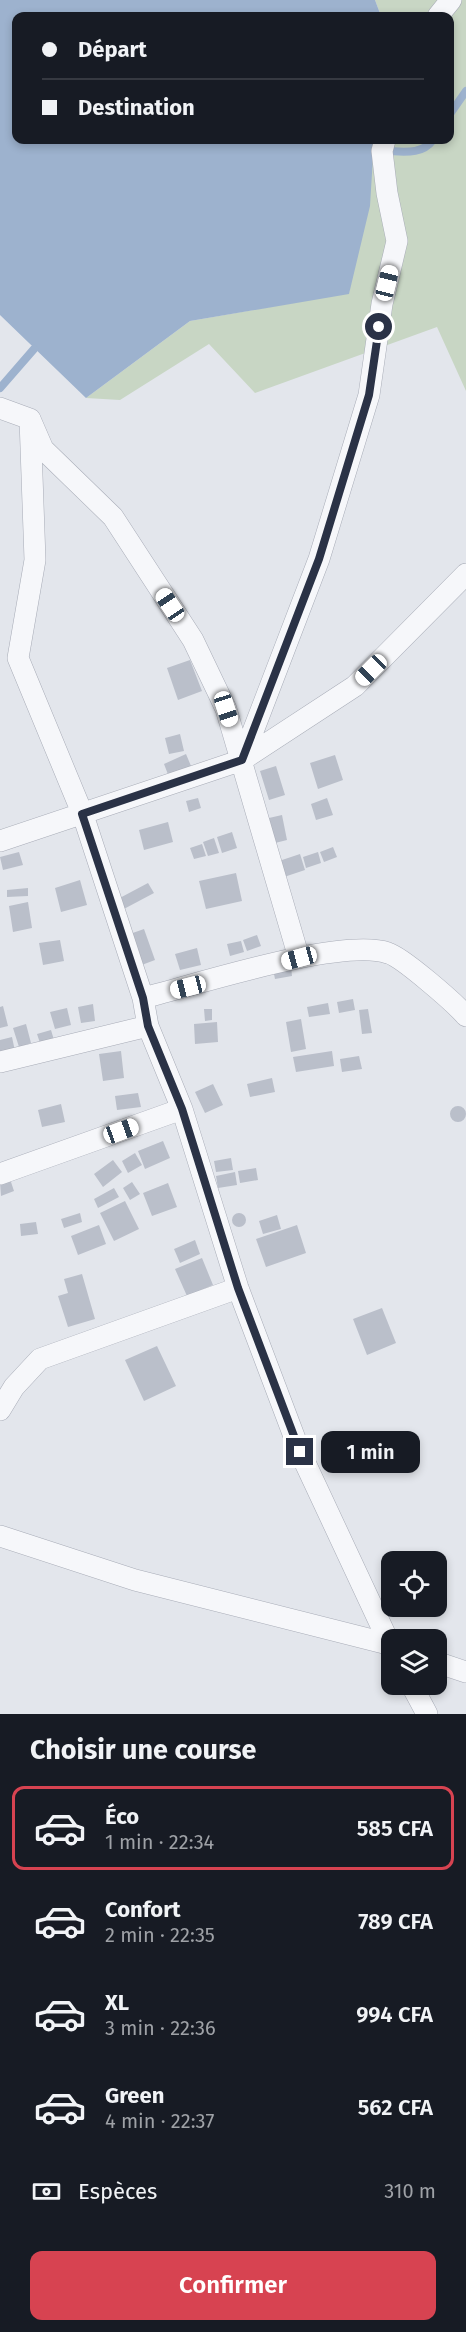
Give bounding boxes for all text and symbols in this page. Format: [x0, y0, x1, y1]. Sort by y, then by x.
text: Départ [78, 36, 147, 63]
text: Destination [78, 94, 195, 121]
car [374, 263, 400, 303]
route start [365, 313, 392, 340]
car [152, 585, 188, 625]
car [352, 651, 390, 689]
car [212, 689, 240, 729]
car [279, 945, 319, 971]
car [168, 974, 208, 1000]
car [101, 1116, 141, 1146]
callout: 1 min [321, 1431, 420, 1473]
route end [286, 1438, 313, 1465]
text: 1 min [346, 1440, 395, 1464]
map controls [381, 1551, 447, 1695]
button: locate [381, 1551, 447, 1617]
button: layers [381, 1629, 447, 1695]
text: Choisir une course [30, 1734, 256, 1766]
icon: car [33, 1801, 87, 1855]
text: Éco [105, 1803, 139, 1830]
text: 585 CFA [357, 1815, 433, 1842]
text: 1 min · 22:34 [105, 1830, 214, 1854]
icon: car [33, 1894, 87, 1948]
text: Confort [105, 1896, 181, 1923]
text: 789 CFA [358, 1908, 433, 1935]
text: 2 min · 22:35 [105, 1923, 215, 1947]
icon: car [33, 1987, 87, 2041]
text: XL [105, 1989, 129, 2016]
text: 994 CFA [356, 2001, 433, 2028]
text: 3 min · 22:36 [105, 2016, 216, 2040]
icon: car [33, 2080, 87, 2134]
text: Green [105, 2082, 164, 2109]
text: 562 CFA [358, 2094, 433, 2121]
text: 4 min · 22:37 [105, 2109, 214, 2133]
icon: cash [30, 2175, 63, 2208]
text: Espèces [78, 2178, 157, 2205]
text: 310 m [384, 2179, 436, 2203]
button: Confirmer [30, 2251, 436, 2320]

